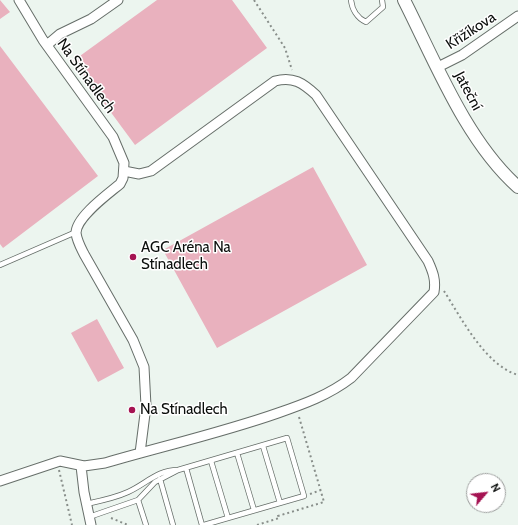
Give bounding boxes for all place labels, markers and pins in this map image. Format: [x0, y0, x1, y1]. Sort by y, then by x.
place label: AGC Aréna Na Stínadlech [141, 239, 231, 274]
marker: AGC Aréna Na Stínadlech [128, 252, 138, 262]
place label: Na Stínadlech [140, 401, 228, 419]
marker: Na Stínadlech [127, 405, 137, 415]

